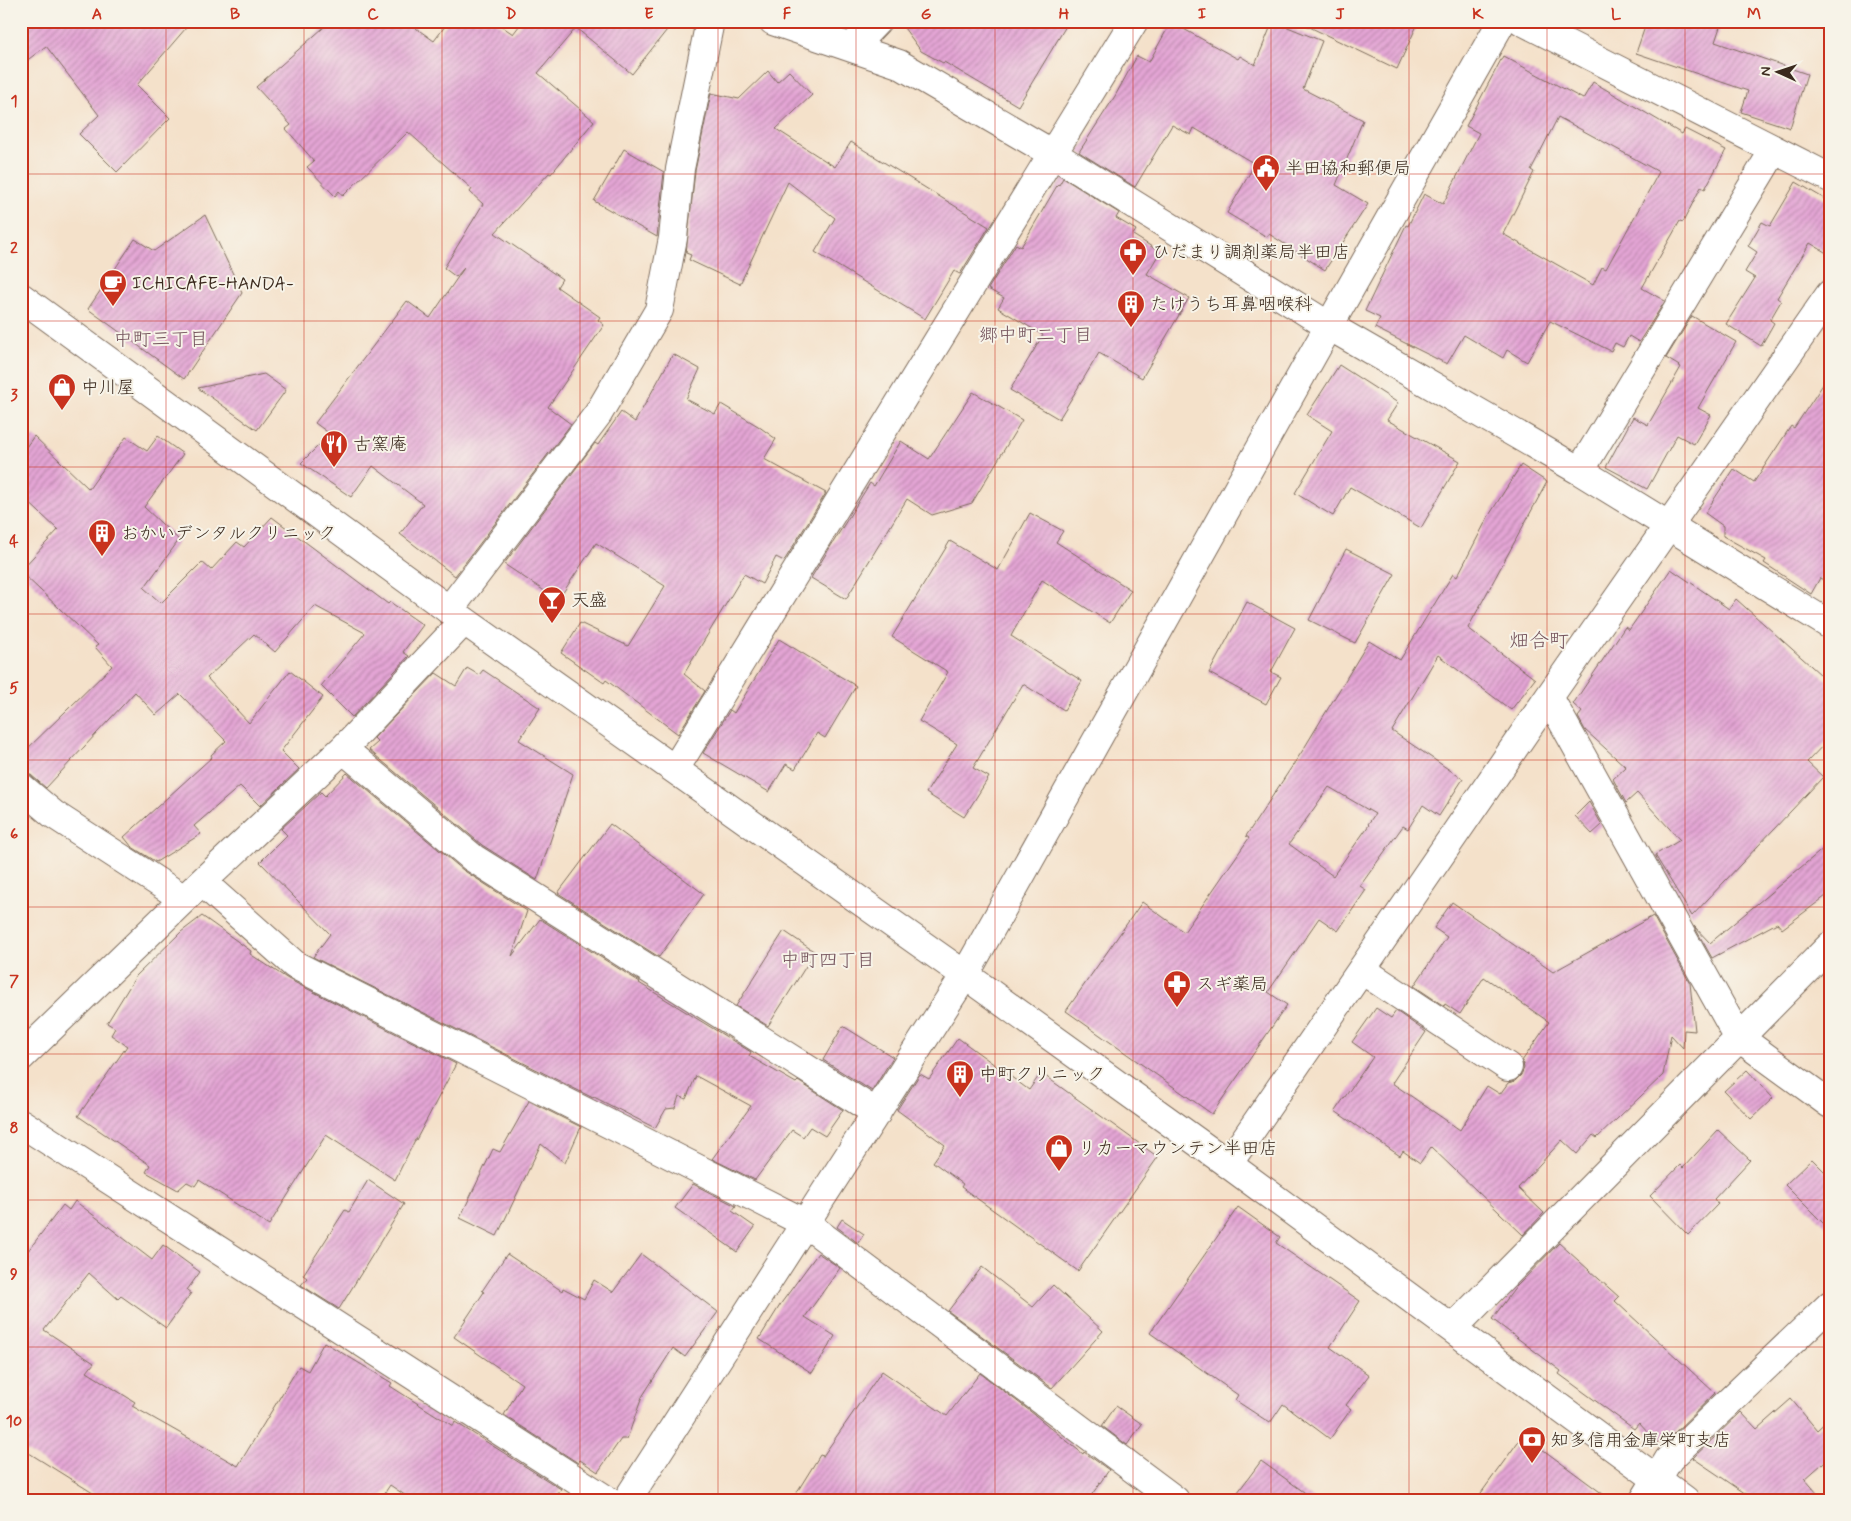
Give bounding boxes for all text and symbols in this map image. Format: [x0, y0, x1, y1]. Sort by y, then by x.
text: A [92, 4, 102, 25]
text: B [230, 4, 240, 25]
text: C [367, 4, 379, 25]
text: D [505, 4, 517, 25]
text: E [644, 4, 654, 25]
text: F [783, 4, 792, 25]
text: G [921, 4, 932, 25]
text: H [1059, 4, 1070, 25]
text: I [1198, 4, 1207, 25]
text: J [1335, 4, 1345, 25]
text: K [1472, 4, 1484, 25]
text: L [1611, 4, 1622, 25]
text: M [1747, 4, 1761, 25]
north arrow [1754, 48, 1804, 98]
text: N [1757, 66, 1775, 77]
text: 1 [10, 91, 18, 112]
public building icon: 半田協和郵便局 [1251, 153, 1281, 192]
place label: 半田協和郵便局 [1285, 157, 1411, 181]
pharmacy icon: ひだまり調剤薬局半田店 [1118, 237, 1148, 276]
text: 2 [10, 238, 18, 259]
place label: ひだまり調剤薬局半田店 [1152, 241, 1350, 265]
cafe icon: ICHICAFE-HANDA- [98, 268, 128, 307]
place label: ICHICAFE-HANDA- [132, 272, 294, 296]
building icon: たけうち耳鼻咽喉科 [1116, 289, 1146, 328]
place label: たけうち耳鼻咽喉科 [1150, 293, 1312, 317]
district label: 郷中町二丁目 [979, 323, 1093, 348]
district label: 中町三丁目 [113, 327, 209, 352]
shop icon: 中川屋 [47, 372, 77, 411]
place label: 中川屋 [81, 376, 135, 400]
text: 3 [10, 385, 18, 406]
restaurant icon: 古窯庵 [319, 429, 349, 468]
place label: 古窯庵 [353, 433, 407, 457]
building icon: おかいデンタルクリニック [87, 518, 117, 557]
place label: おかいデンタルクリニック [121, 522, 336, 546]
text: 4 [9, 531, 19, 552]
bar icon: 天盛 [537, 585, 567, 624]
place label: 天盛 [571, 589, 607, 613]
district label: 畑合町 [1509, 628, 1569, 655]
text: 5 [9, 678, 19, 699]
text: 6 [10, 824, 18, 845]
district label: 中町四丁目 [780, 948, 876, 973]
pharmacy icon: スギ薬局 [1162, 969, 1192, 1008]
text: 7 [9, 971, 19, 992]
place label: スギ薬局 [1196, 973, 1268, 997]
building icon: 中町クリニック [945, 1059, 975, 1098]
place label: 中町クリニック [979, 1063, 1105, 1087]
text: 8 [9, 1118, 19, 1139]
shop icon: リカーマウンテン半田店 [1044, 1133, 1074, 1172]
place label: リカーマウンテン半田店 [1078, 1137, 1277, 1161]
text: 9 [10, 1264, 18, 1285]
text: 10 [6, 1411, 22, 1432]
bank icon: 知多信用金庫栄町支店 [1517, 1425, 1547, 1464]
place label: 知多信用金庫栄町支店 [1551, 1429, 1731, 1453]

